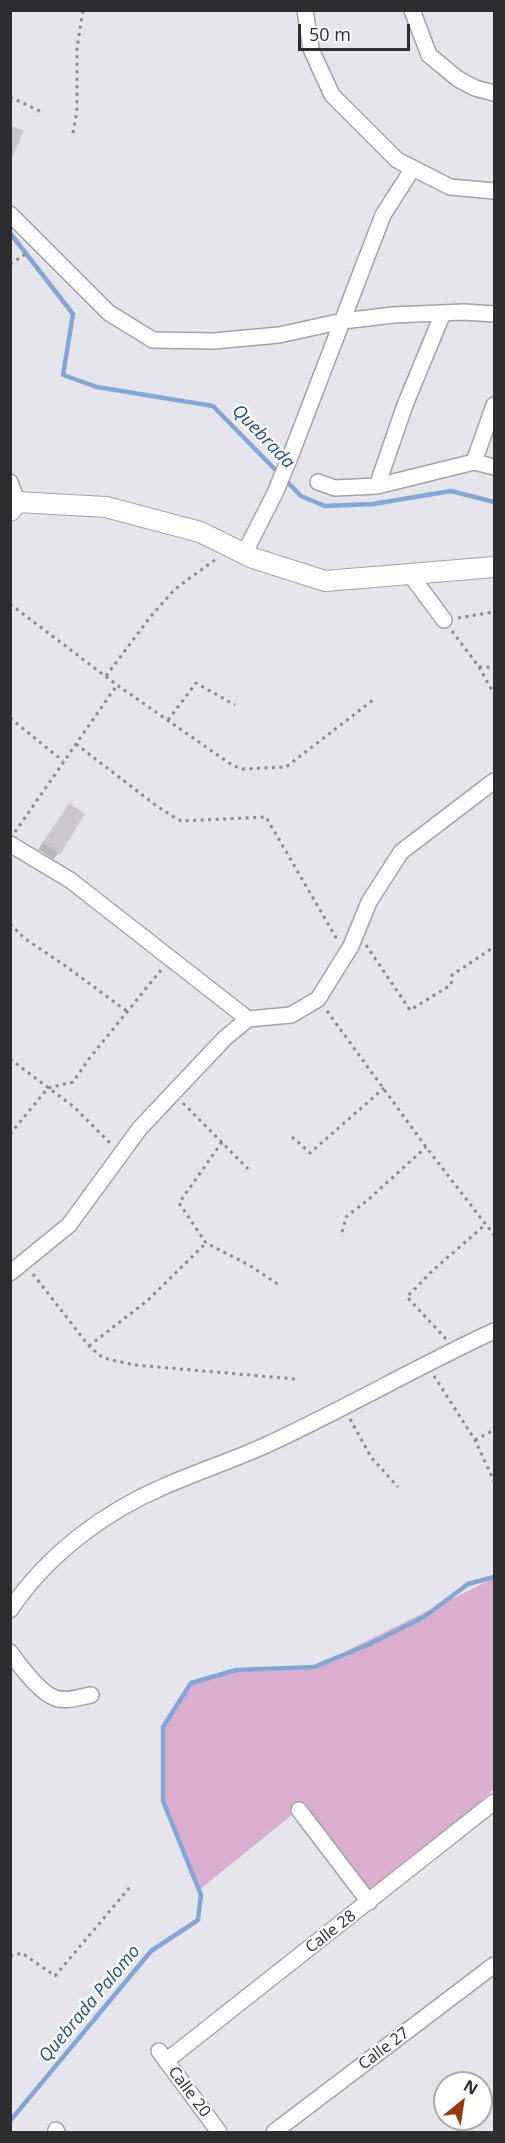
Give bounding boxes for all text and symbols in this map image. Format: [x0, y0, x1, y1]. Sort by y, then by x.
scale bar [301, 12, 414, 50]
text: 50 m [309, 22, 351, 46]
water label: Quebrada [227, 401, 299, 473]
street label: Calle 28 [302, 1906, 360, 1958]
water label: Quebrada Palomo [35, 1941, 145, 2067]
street label: Calle 27 [355, 2024, 413, 2074]
street label: Calle 20 [164, 2063, 214, 2121]
north arrow [433, 2071, 493, 2131]
text: N [460, 2074, 482, 2100]

